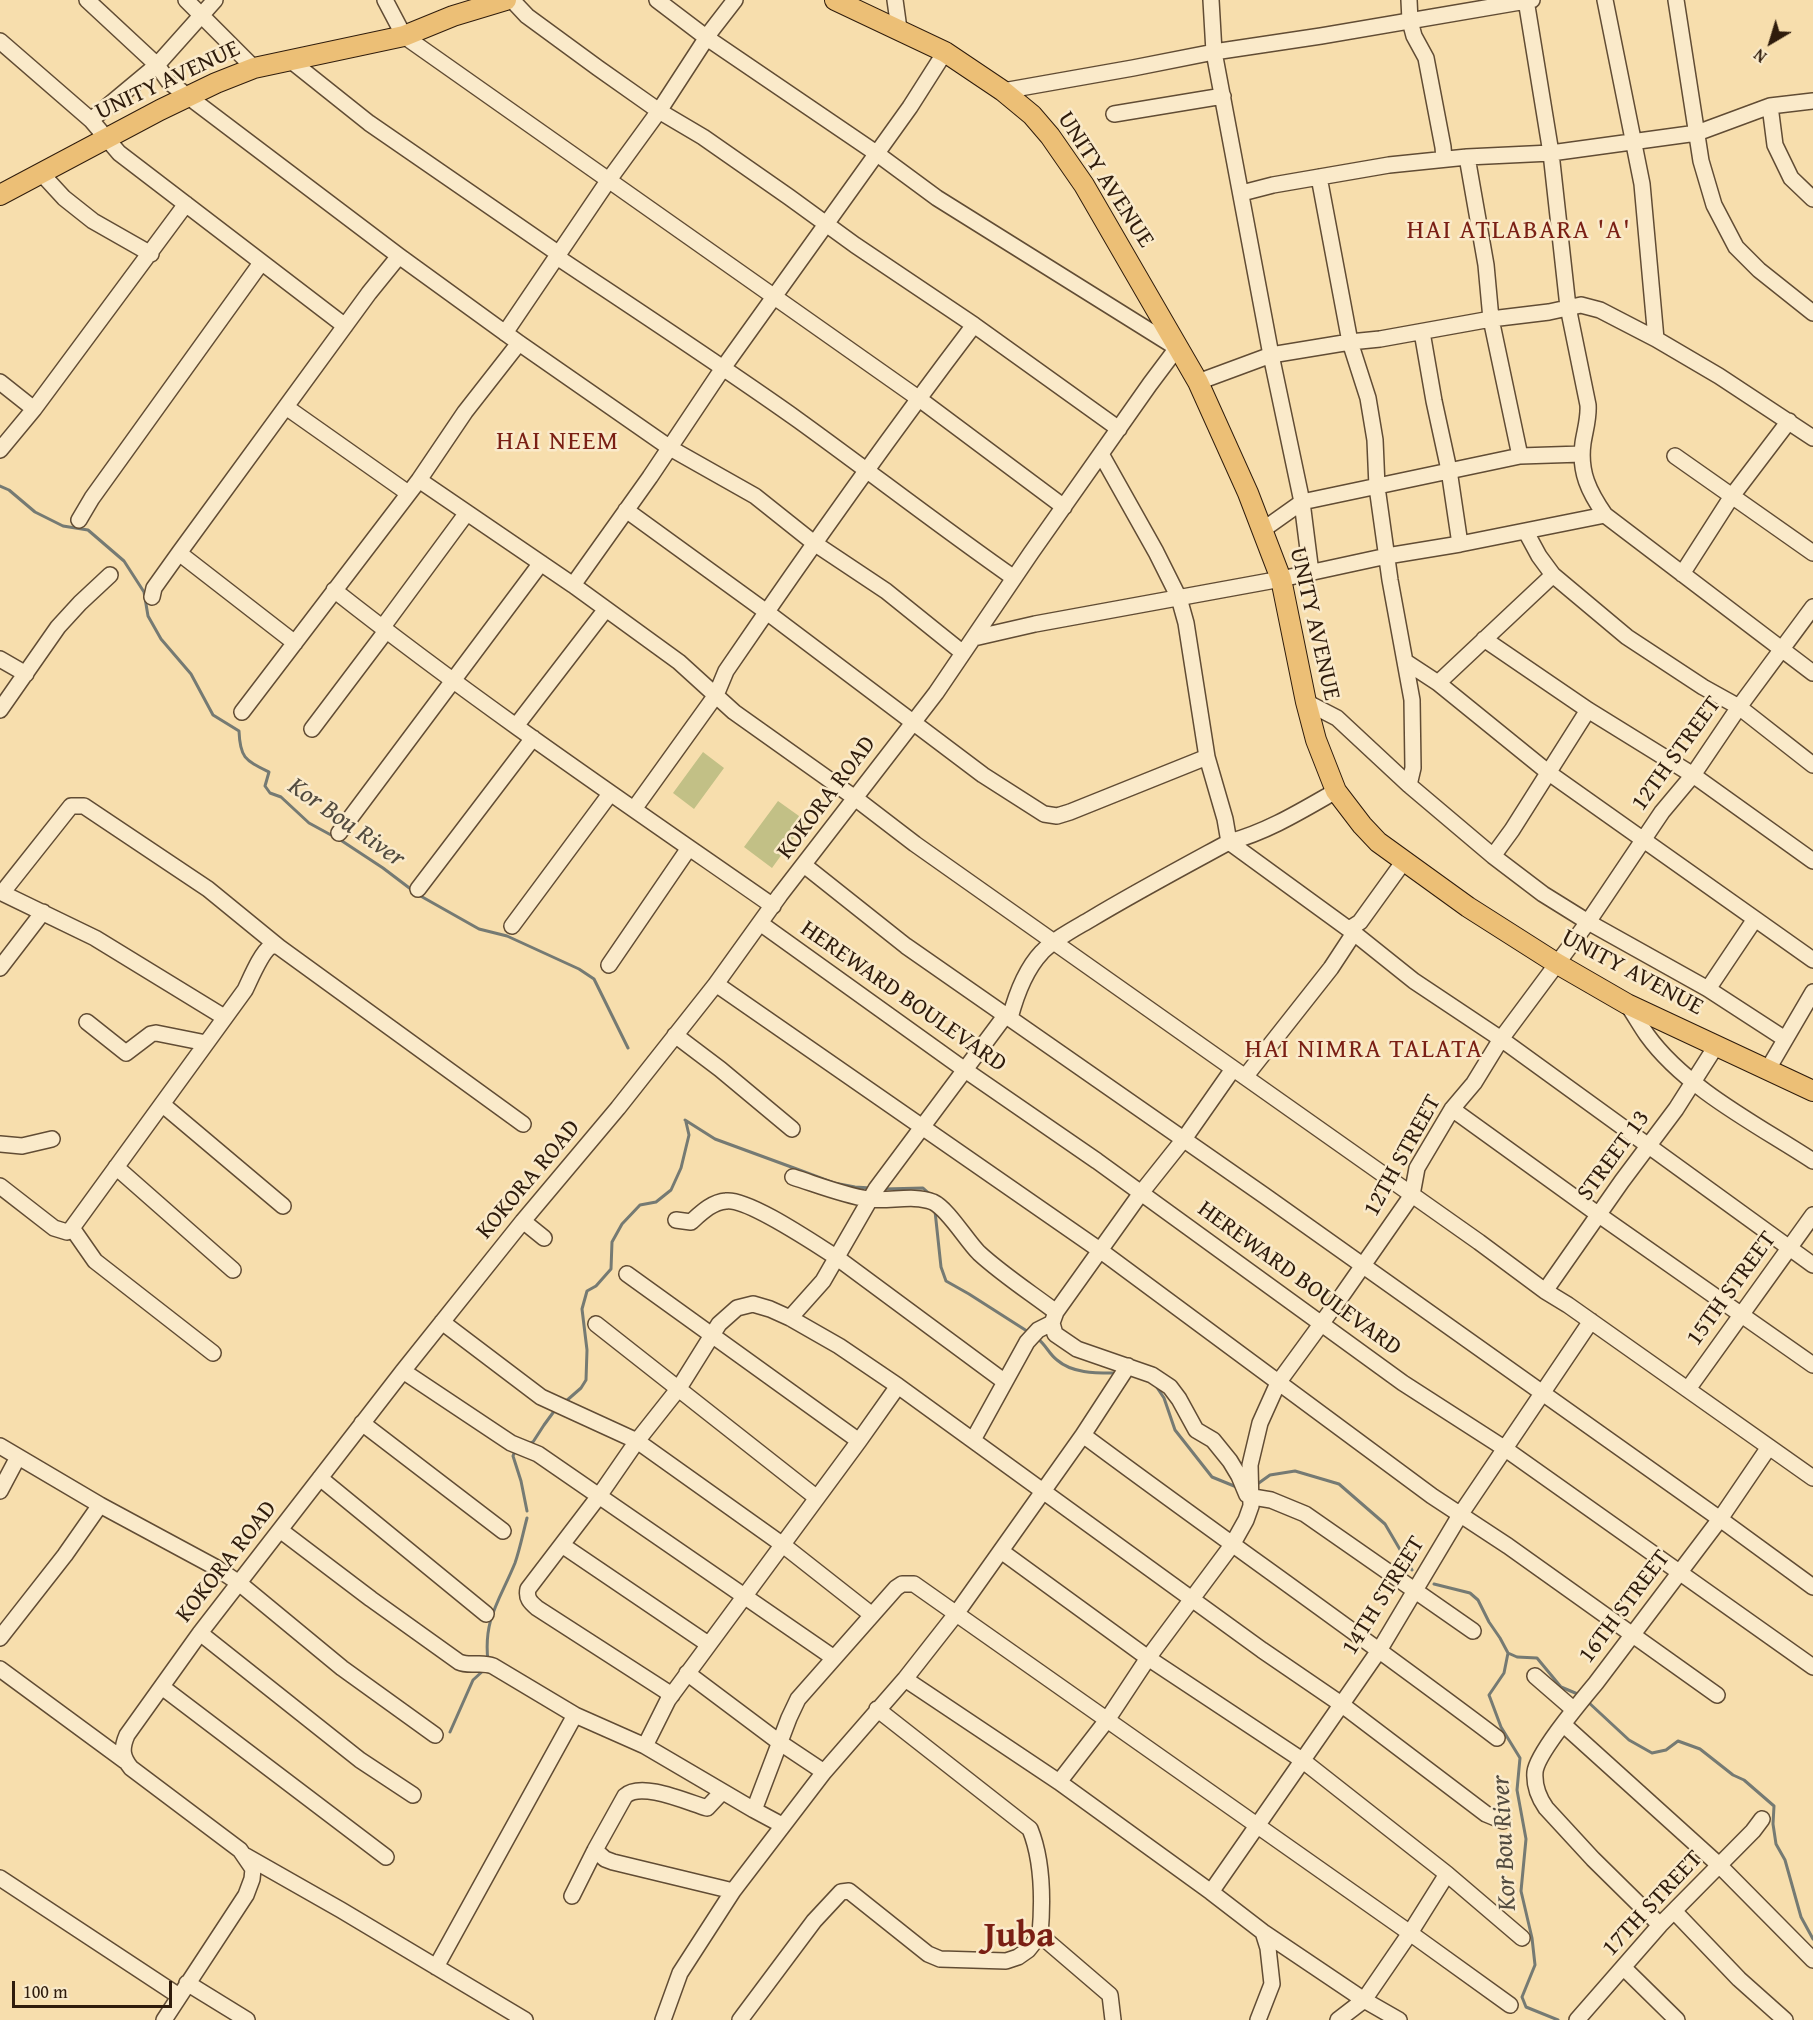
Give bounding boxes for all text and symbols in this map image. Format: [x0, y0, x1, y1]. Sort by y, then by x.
north arrow [1741, 12, 1801, 72]
street label: UNITY AVENUE [91, 35, 245, 127]
text: N [1748, 43, 1772, 69]
street label: UNITY AVENUE [1050, 107, 1160, 253]
district label: HAI ATLABARA 'A' [1407, 215, 1631, 247]
district label: HAI NEEM [496, 426, 620, 458]
street label: UNITY AVENUE [1282, 545, 1346, 703]
street label: 12TH STREET [1626, 691, 1728, 817]
street label: KOKORA ROAD [771, 731, 883, 865]
water label: Kor Bou River [281, 771, 411, 875]
street label: HEREWARD BOULEVARD [794, 915, 1012, 1079]
street label: UNITY AVENUE [1556, 924, 1708, 1022]
district label: HAI NIMRA TALATA [1245, 1034, 1483, 1066]
street label: 12TH STREET [1358, 1090, 1448, 1222]
street label: STREET 13 [1571, 1105, 1657, 1207]
street label: KOKORA ROAD [471, 1115, 587, 1245]
street label: HEREWARD BOULEVARD [1191, 1195, 1407, 1363]
street label: 15TH STREET [1681, 1226, 1783, 1352]
street label: KOKORA ROAD [171, 1495, 283, 1629]
street label: 14TH STREET [1336, 1531, 1432, 1661]
street label: 16TH STREET [1573, 1545, 1677, 1669]
water label: Kor Bou River [1486, 1774, 1524, 1912]
street label: 17TH STREET [1597, 1845, 1709, 1963]
district label: Juba [983, 1915, 1055, 1959]
scale bar [15, 1969, 176, 2007]
text: 100 m [23, 1978, 68, 2005]

